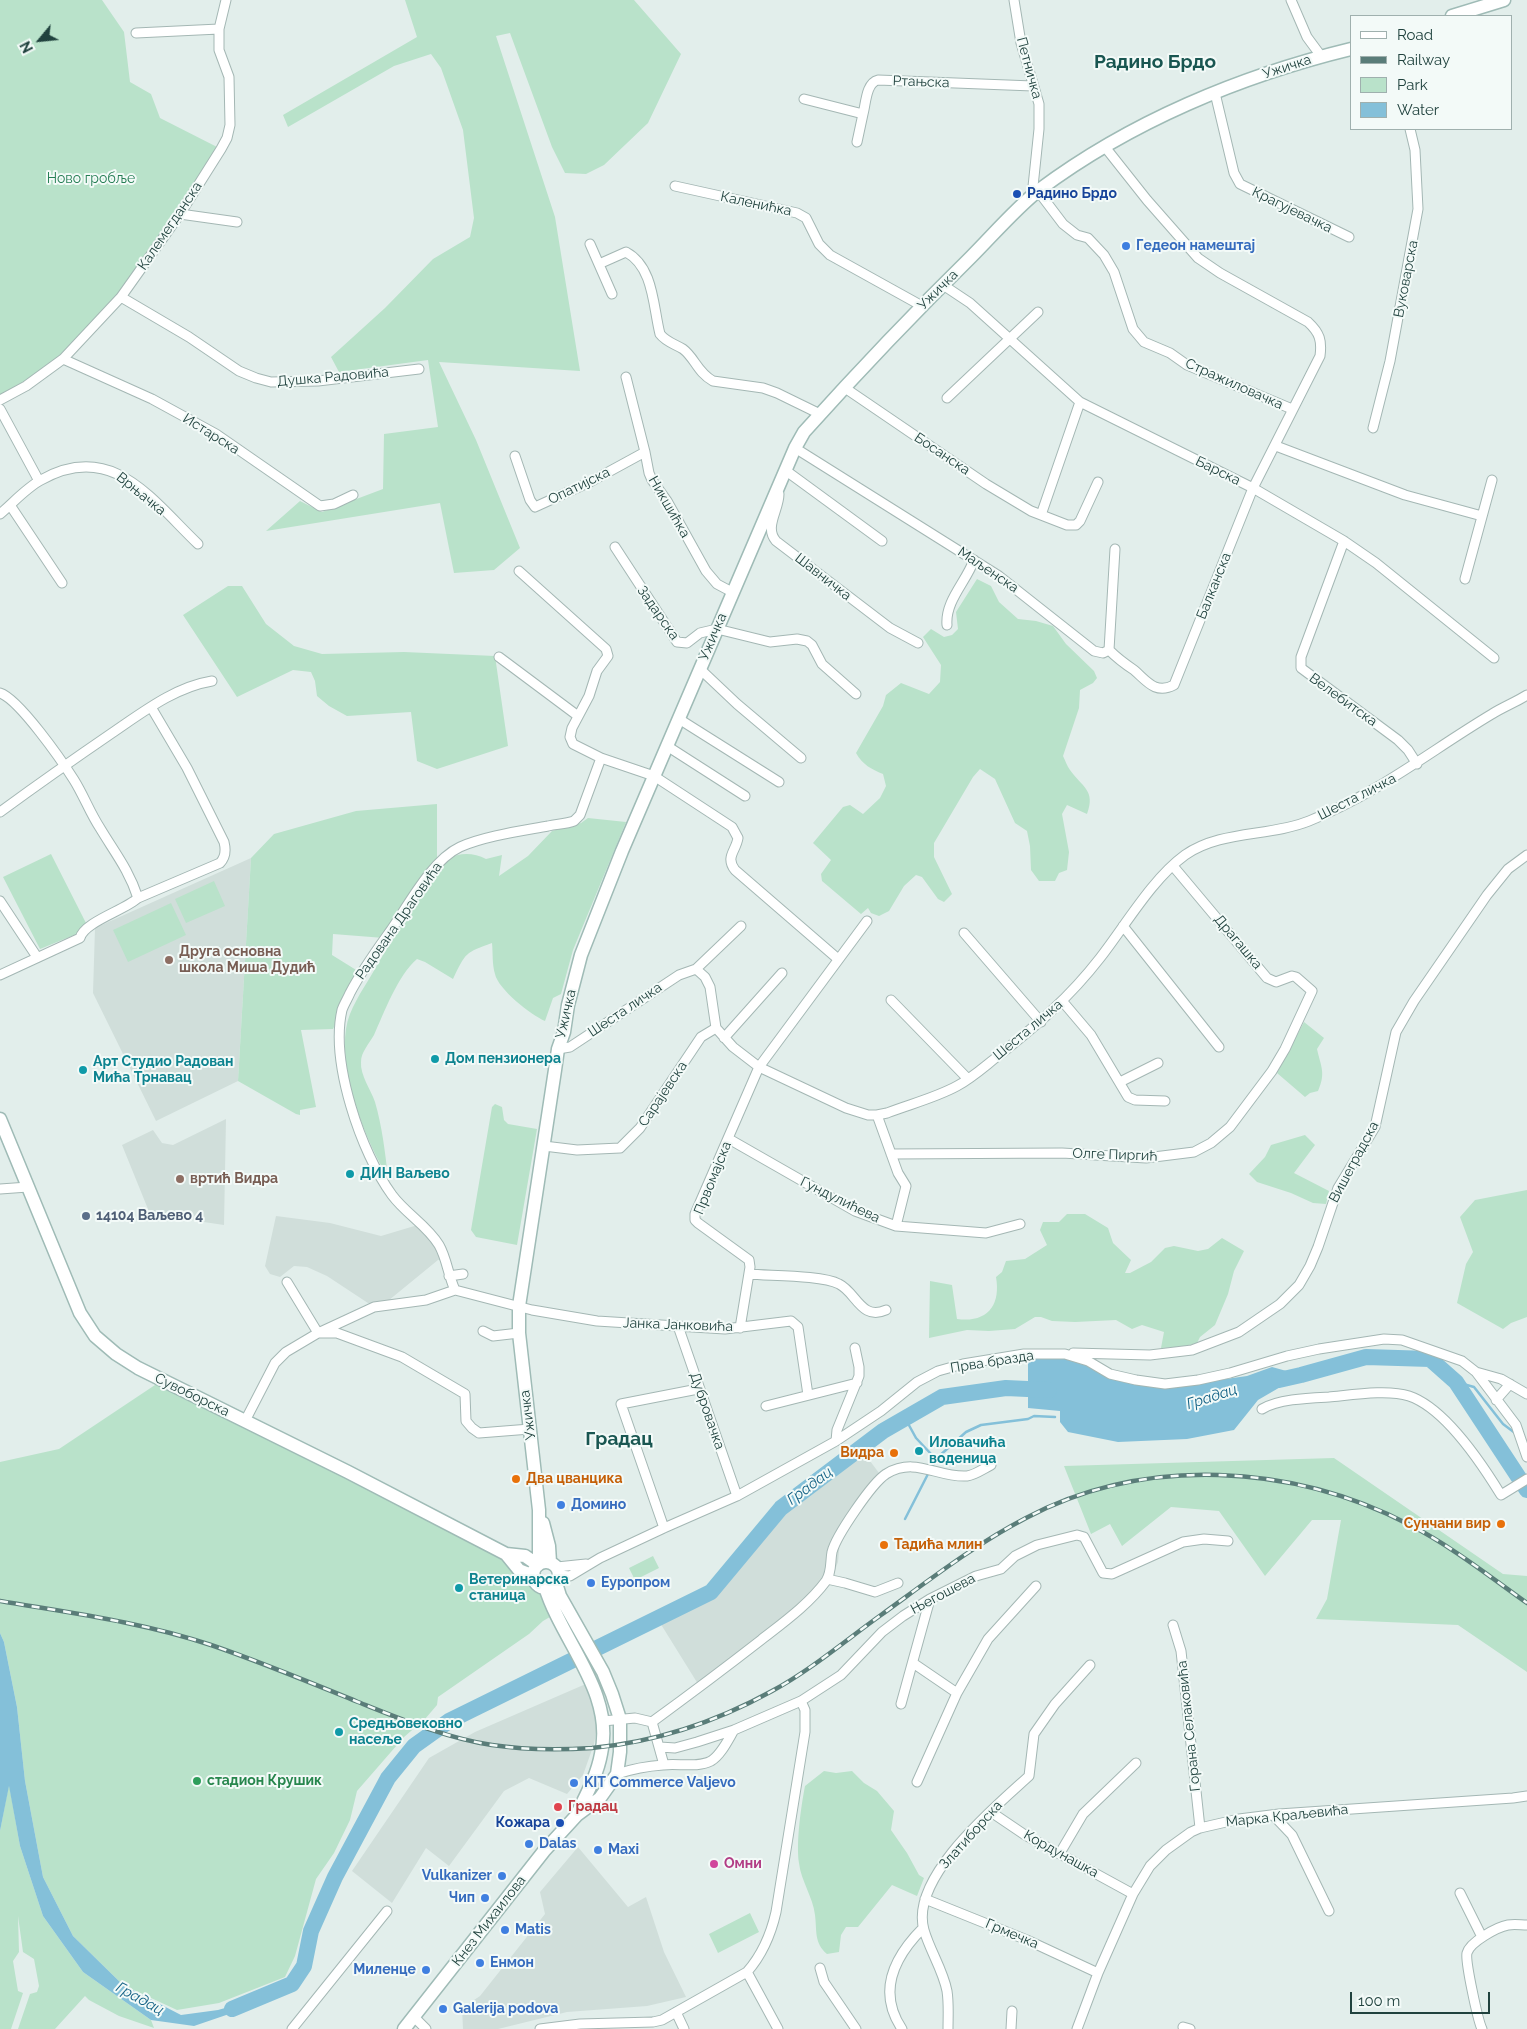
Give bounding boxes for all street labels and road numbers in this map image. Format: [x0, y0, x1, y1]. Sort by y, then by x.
street label: Петничка [1013, 35, 1045, 101]
street label: Ужичка [1261, 51, 1313, 83]
street label: Ртањска [892, 73, 950, 91]
street label: Калемегданска [134, 179, 206, 273]
street label: Крагујевачка [1249, 183, 1335, 237]
street label: Каленићка [719, 188, 793, 220]
street label: Вуковарска [1390, 239, 1422, 319]
street label: Ужичка [914, 266, 962, 314]
street label: Стражиловачка [1182, 355, 1286, 413]
street label: Душка Радовића [276, 364, 390, 390]
street label: Истарска [179, 410, 243, 458]
street label: Босанска [911, 429, 973, 479]
street label: Барска [1193, 453, 1243, 489]
street label: Опатијска [545, 464, 613, 508]
street label: Врњачка [113, 469, 169, 519]
street label: Никшићка [645, 473, 693, 541]
street label: Маљенска [954, 543, 1022, 597]
street label: Шавничка [791, 550, 855, 604]
street label: Балканска [1193, 550, 1235, 622]
street label: Задарска [633, 583, 683, 643]
street label: Ужичка [695, 611, 731, 663]
street label: Велебитска [1306, 670, 1380, 730]
street label: Шеста личка [1315, 770, 1399, 824]
street label: Радована Драговића [352, 859, 446, 983]
street label: Драгашка [1210, 911, 1266, 973]
street label: Шеста личка [585, 979, 665, 1041]
street label: Ужичка [552, 988, 580, 1040]
street label: Шеста личка [990, 996, 1066, 1064]
street label: Сарајевска [635, 1058, 691, 1130]
street label: Вишеградска [1326, 1118, 1382, 1206]
street label: Првомајска [691, 1139, 735, 1217]
street label: Олге Пиргић [1072, 1145, 1158, 1165]
street label: Гундулићева [797, 1173, 883, 1227]
street label: Јанка Јанковића [623, 1315, 733, 1335]
street label: Прва бразда [949, 1347, 1035, 1377]
street label: Сувоборска [152, 1370, 232, 1420]
street label: Дубровачка [686, 1370, 728, 1452]
street label: Ужичка [517, 1389, 539, 1441]
street label: Његошева [908, 1570, 978, 1618]
street label: Горана Селаковића [1174, 1660, 1204, 1792]
street label: Златиборска [936, 1797, 1006, 1873]
street label: Марка Краљевића [1225, 1801, 1349, 1831]
street label: Кордунашка [1021, 1827, 1101, 1881]
street label: Кнез Михаилова [448, 1872, 530, 1970]
street label: Грмечка [983, 1915, 1041, 1953]

